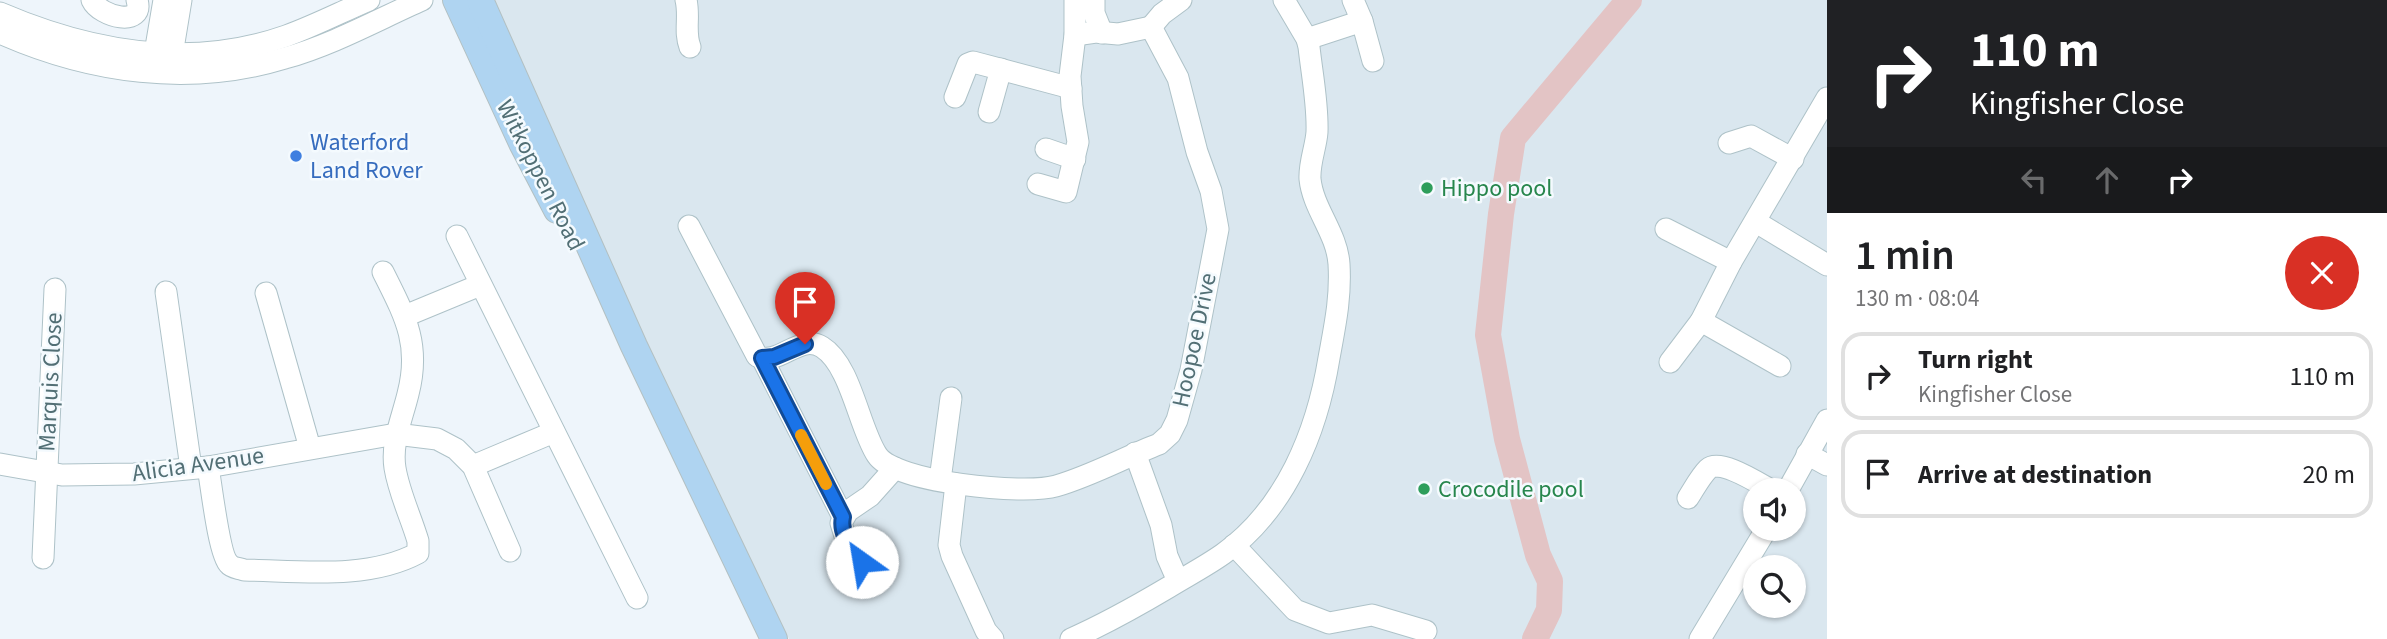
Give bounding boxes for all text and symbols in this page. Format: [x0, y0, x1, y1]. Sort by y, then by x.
text: 110 m [1970, 16, 2099, 86]
icon: right [1855, 28, 1946, 119]
text: Kingfisher Close [1970, 81, 2184, 127]
street label: Witkoppen Road [487, 94, 594, 257]
place label: Waterford Land Rover [310, 125, 423, 188]
marker: Waterford Land Rover [288, 148, 304, 164]
icon: left [2015, 161, 2053, 199]
icon: ahead [2088, 161, 2126, 199]
icon: right [2161, 161, 2199, 199]
place label: Hippo pool [1441, 171, 1552, 206]
marker: Hippo pool [1419, 180, 1435, 196]
text: 1 min [1855, 226, 1955, 286]
button: close [2285, 236, 2359, 310]
street label: Hoopoe Drive [1163, 270, 1226, 411]
pin [775, 272, 835, 344]
text: 130 m · 08:04 [1855, 282, 1979, 315]
icon: arrive [786, 283, 824, 321]
street label: Marquis Close [29, 311, 72, 453]
text: Turn right [1918, 341, 2033, 378]
icon: right [1859, 357, 1897, 395]
text: 110 m [2289, 358, 2355, 395]
text: Kingfisher Close [1918, 378, 2072, 411]
street label: Alicia Avenue [130, 438, 266, 491]
icon: arrive [1859, 455, 1897, 493]
text: Arrive at destination [1918, 456, 2152, 493]
text: 20 m [2302, 456, 2355, 493]
place label: Crocodile pool [1438, 472, 1584, 507]
map controls [1743, 478, 1806, 618]
button: sound [1743, 478, 1806, 541]
marker: Crocodile pool [1416, 481, 1432, 497]
position arrow [825, 525, 899, 599]
button: search [1743, 555, 1806, 618]

